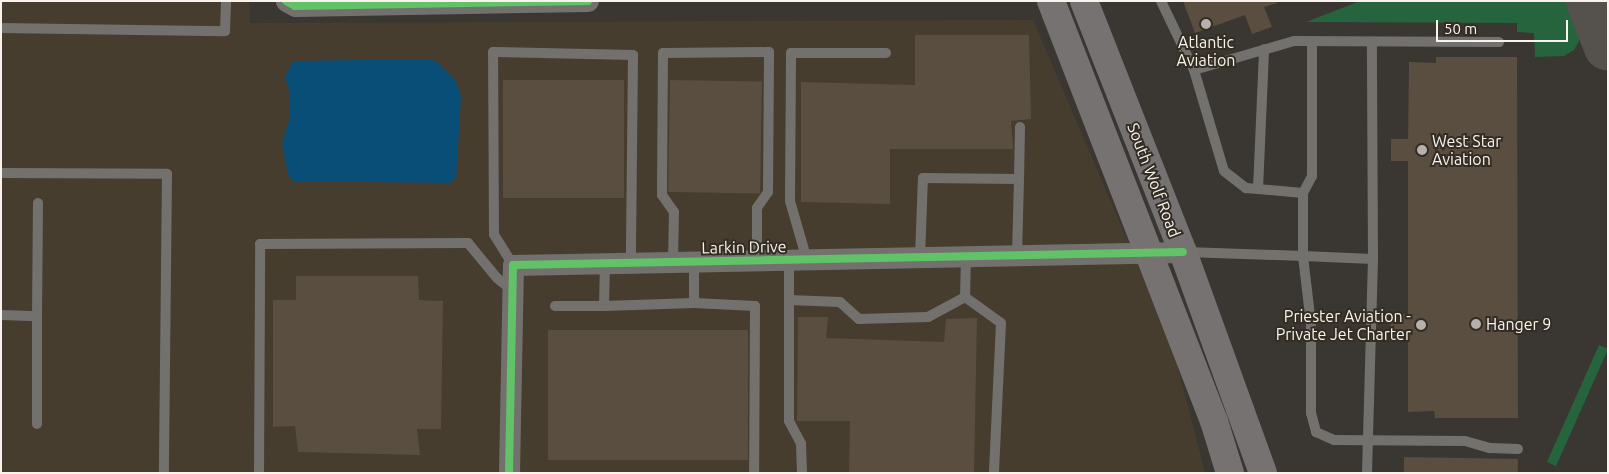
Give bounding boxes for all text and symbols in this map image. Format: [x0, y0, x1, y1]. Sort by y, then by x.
scale bar [1439, 10, 1572, 42]
marker: Atlantic Aviation [1200, 18, 1212, 30]
text: 50 m [1444, 20, 1477, 37]
place label: Atlantic Aviation [1177, 32, 1235, 70]
street label: South Wolf Road [1123, 120, 1185, 240]
place label: West Star Aviation [1432, 131, 1501, 169]
marker: West Star Aviation [1416, 144, 1428, 156]
street label: Larkin Drive [701, 237, 787, 257]
place label: Priester Aviation - Private Jet Charter [1276, 306, 1411, 344]
place label: Hanger 9 [1486, 314, 1551, 334]
marker: Hanger 9 [1470, 318, 1482, 330]
marker: Priester Aviation - Private Jet Charter [1415, 319, 1427, 331]

